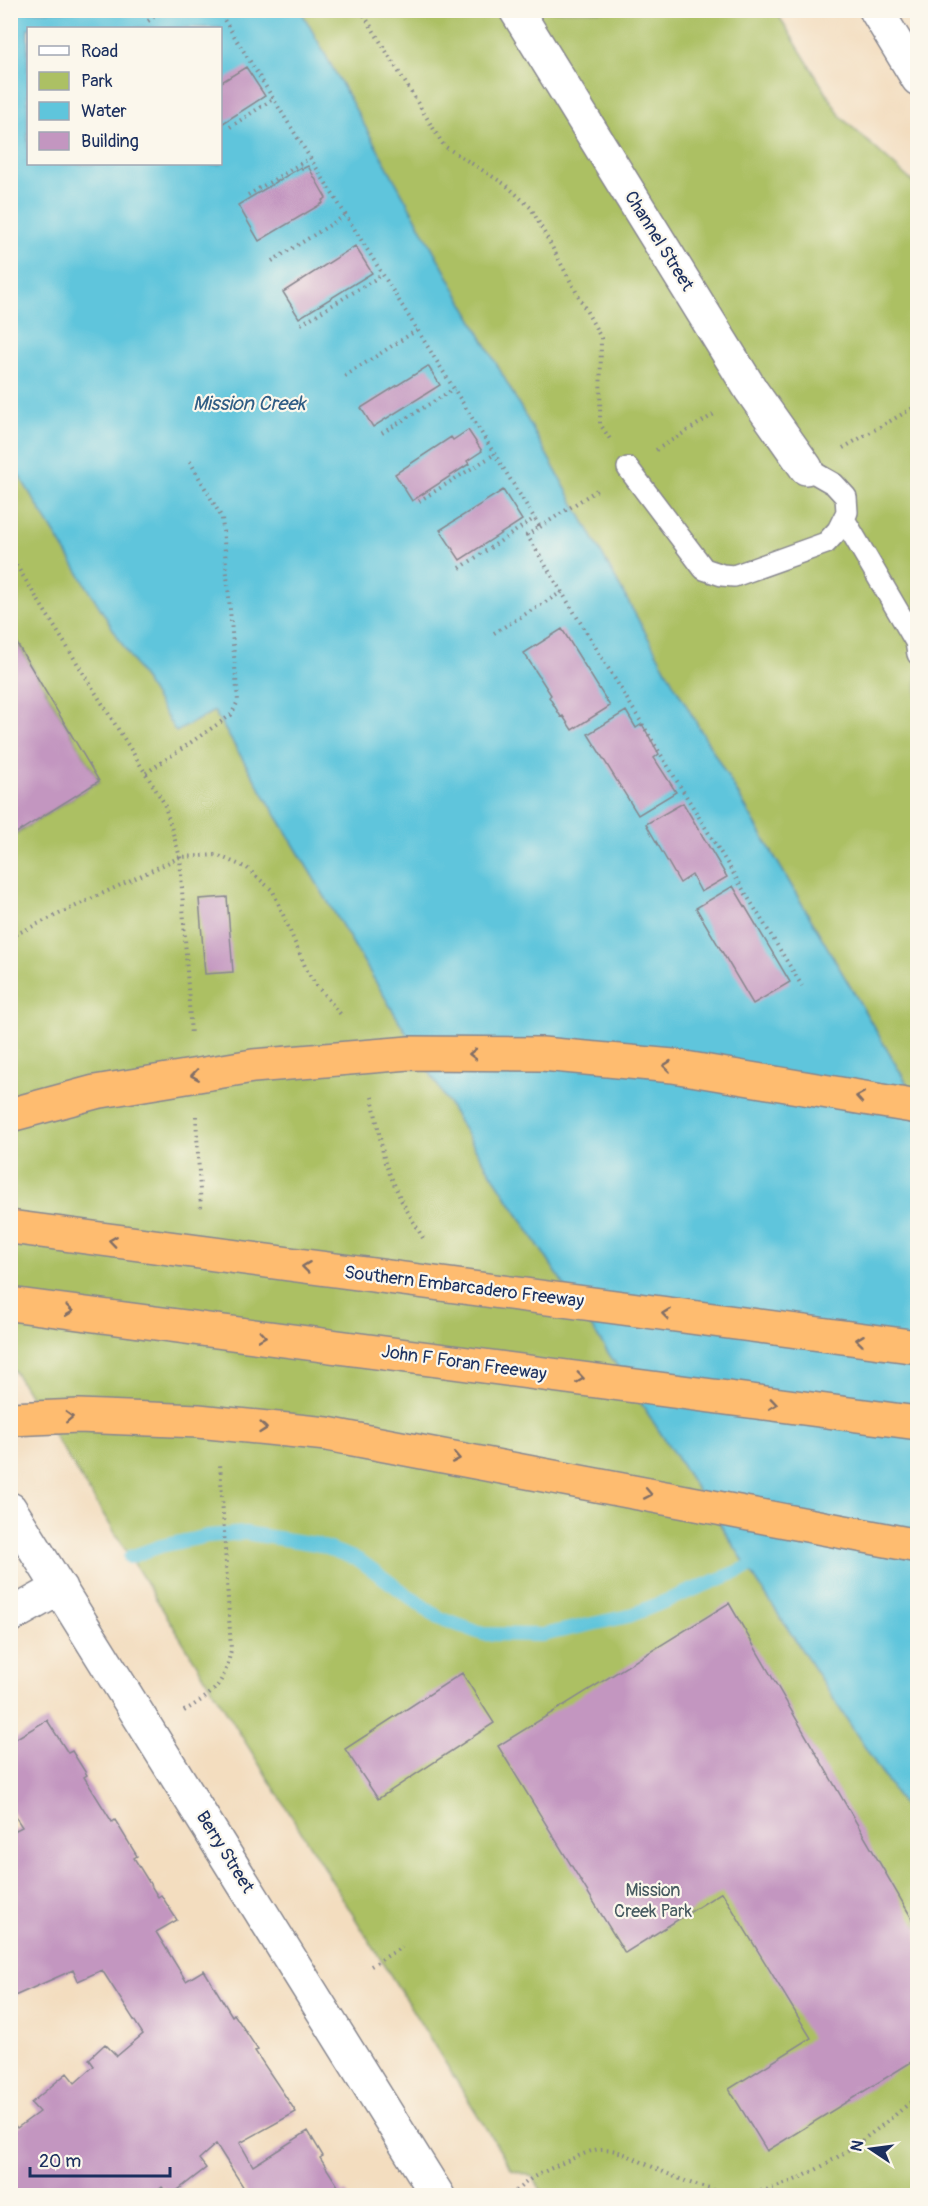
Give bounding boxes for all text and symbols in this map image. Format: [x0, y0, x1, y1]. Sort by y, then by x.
legend [27, 27, 222, 165]
text: Road [81, 40, 118, 63]
text: Park [81, 70, 113, 93]
text: Water [81, 100, 127, 123]
text: Building [81, 130, 139, 153]
street label: Channel Street [619, 187, 699, 296]
water label: Mission Creek [193, 391, 307, 416]
one-way arrow [468, 1048, 477, 1060]
one-way arrow [663, 1060, 672, 1073]
one-way arrow [191, 1069, 200, 1081]
one-way arrow [855, 1091, 865, 1104]
one-way arrow [108, 1235, 118, 1248]
one-way arrow [302, 1261, 311, 1273]
street label: Southern Embarcadero Freeway [343, 1261, 585, 1313]
one-way arrow [64, 1304, 73, 1317]
one-way arrow [662, 1308, 671, 1321]
one-way arrow [257, 1329, 267, 1342]
one-way arrow [855, 1334, 864, 1346]
street label: John F Foran Freeway [380, 1340, 548, 1386]
one-way arrow [576, 1372, 585, 1384]
one-way arrow [769, 1398, 778, 1410]
one-way arrow [64, 1410, 73, 1423]
one-way arrow [259, 1421, 268, 1434]
one-way arrow [451, 1451, 461, 1464]
one-way arrow [642, 1487, 652, 1500]
street label: Berry Street [191, 1807, 260, 1898]
park label: Mission Creek Park [614, 1879, 692, 1923]
north arrow [841, 2119, 901, 2179]
text: N [846, 2138, 868, 2153]
scale bar [30, 2140, 170, 2178]
text: 20 m [39, 2150, 81, 2173]

